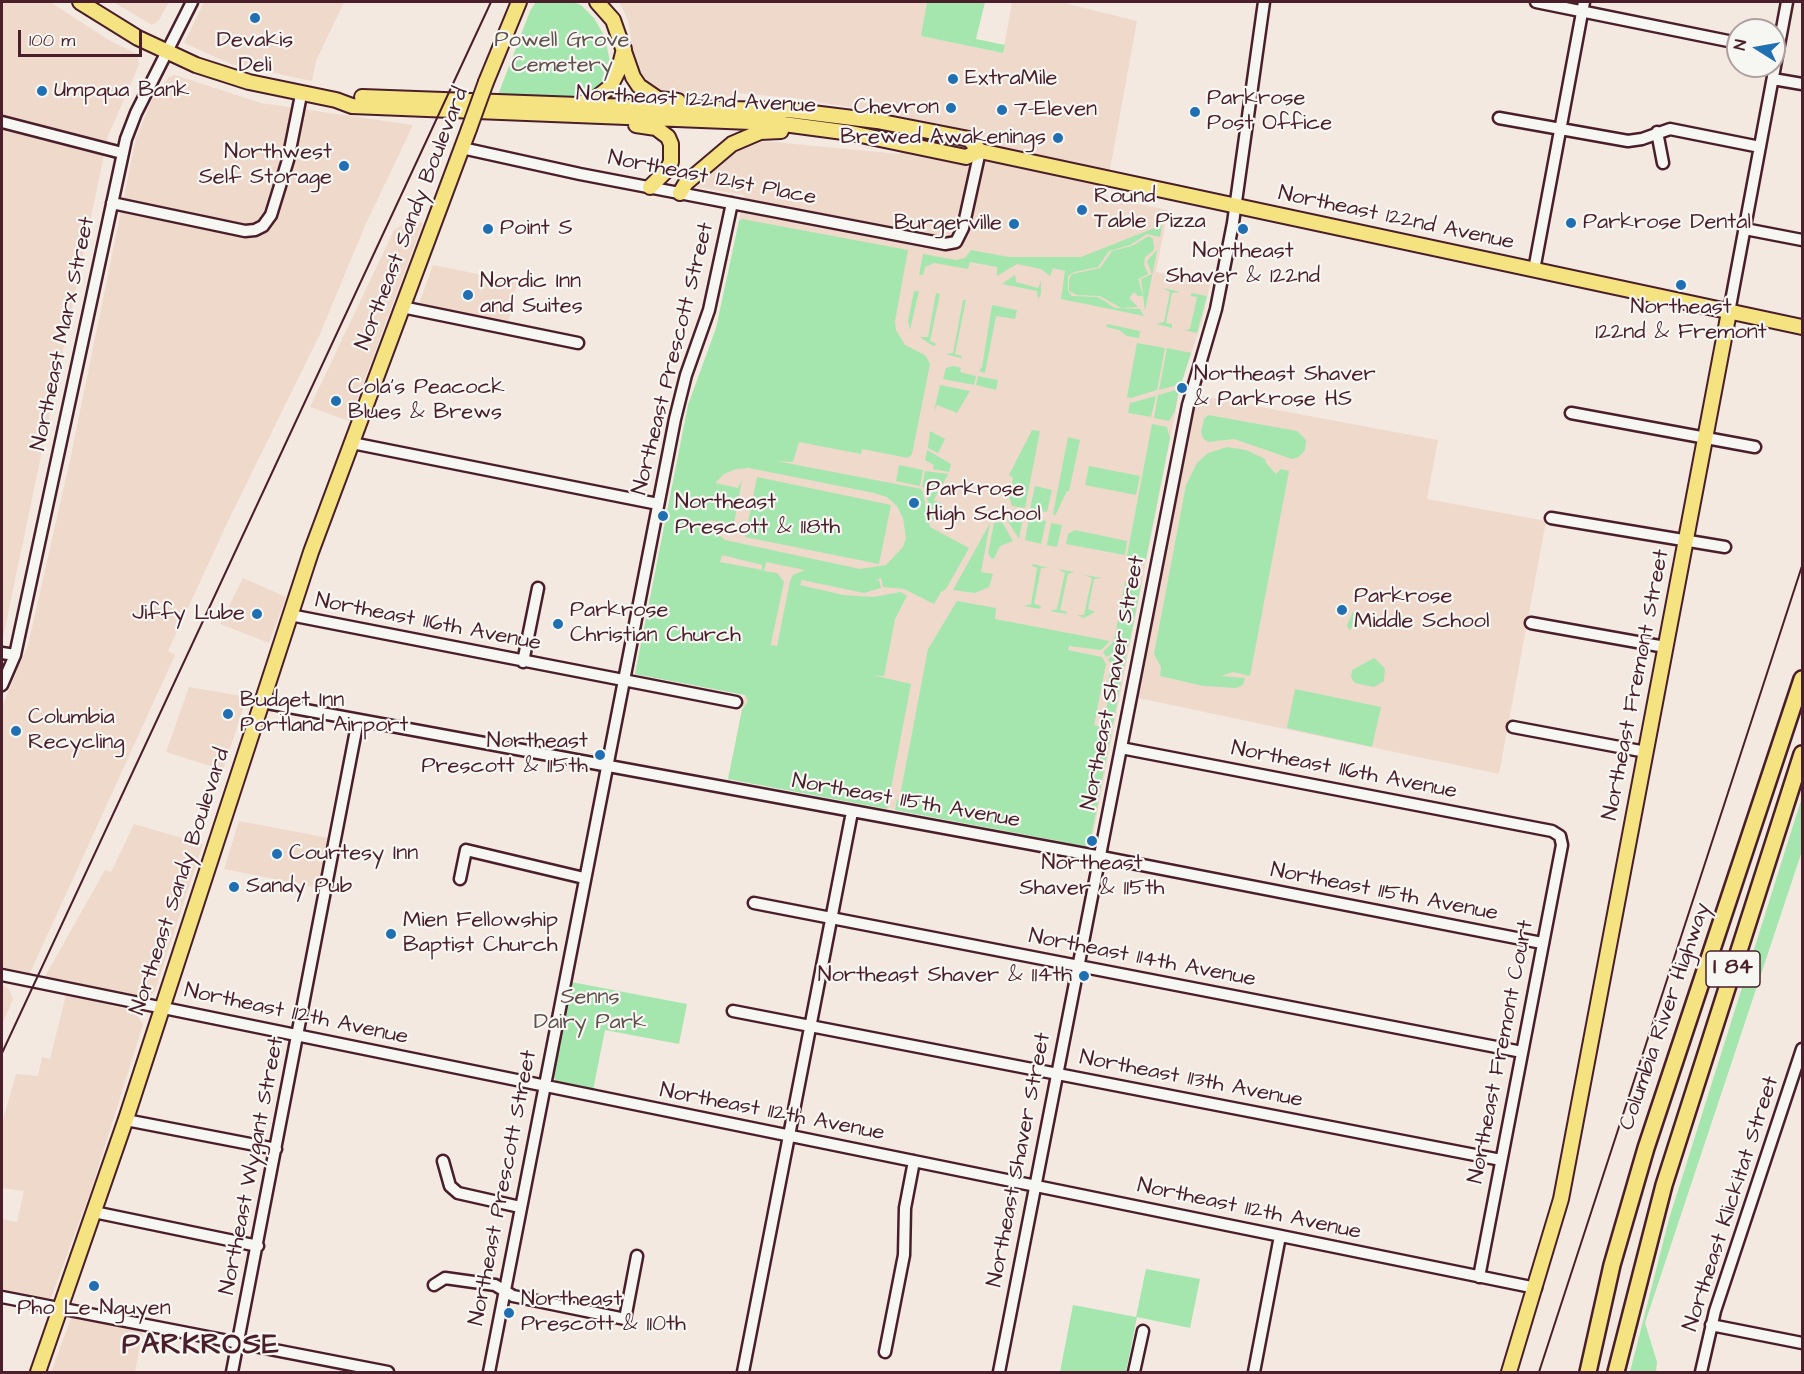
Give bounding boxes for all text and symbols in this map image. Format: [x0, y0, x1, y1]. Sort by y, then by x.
marker: Devakis Deli [248, 11, 262, 25]
scale bar [21, 18, 146, 56]
north arrow [1726, 18, 1786, 78]
text: 100 m [29, 28, 75, 53]
place label: Devakis Deli [217, 28, 293, 80]
park label: Powell Grove Cemetery [495, 28, 629, 80]
text: N [1729, 38, 1752, 52]
place label: ExtraMile [965, 66, 1057, 92]
marker: ExtraMile [946, 72, 960, 86]
place label: Umpqua Bank [54, 78, 190, 104]
street label: Northeast 122nd Avenue [575, 82, 817, 120]
marker: Umpqua Bank [35, 84, 49, 98]
street label: Northeast Sandy Boulevard [351, 84, 475, 354]
place label: Parkrose Post Office [1207, 86, 1332, 138]
place label: Chevron [854, 95, 939, 121]
place label: 7-Eleven [1014, 97, 1097, 123]
marker: Chevron [944, 101, 958, 115]
marker: 7-Eleven [995, 103, 1009, 117]
marker: Parkrose Post Office [1188, 105, 1202, 119]
place label: Brewed Awakenings [840, 125, 1046, 151]
marker: Brewed Awakenings [1051, 131, 1065, 145]
place label: Northwest Self Storage [199, 140, 332, 192]
street label: Northeast 121st Place [606, 146, 818, 212]
marker: Northwest Self Storage [337, 159, 351, 173]
street label: Northeast 122nd Avenue [1276, 181, 1516, 257]
place label: Round Table Pizza [1094, 184, 1206, 236]
marker: Round Table Pizza [1075, 203, 1089, 217]
place label: Parkrose Dental [1583, 210, 1751, 236]
place label: Burgerville [894, 211, 1002, 237]
street label: Northeast Marx Street [26, 215, 102, 453]
place label: Point S [500, 216, 573, 242]
marker: Parkrose Dental [1564, 216, 1578, 230]
marker: Burgerville [1007, 217, 1021, 231]
street label: Northeast Prescott Street [627, 220, 721, 498]
marker: Point S [481, 222, 495, 236]
marker: Northeast Shaver & 122nd [1236, 222, 1250, 236]
place label: Northeast Shaver & 122nd [1166, 239, 1320, 290]
place label: Nordic Inn and Suites [480, 269, 583, 320]
marker: Northeast 122nd & Fremont [1674, 278, 1688, 292]
marker: Nordic Inn and Suites [461, 288, 475, 302]
place label: Northeast 122nd & Fremont [1595, 295, 1767, 346]
place label: Northeast Shaver & Parkrose HS [1194, 362, 1376, 414]
place label: Cola's Peacock Blues & Brews [348, 375, 505, 427]
marker: Northeast Shaver & Parkrose HS [1175, 381, 1189, 395]
marker: Cola's Peacock Blues & Brews [329, 394, 343, 408]
place label: Parkrose High School [926, 477, 1041, 528]
place label: Northeast Prescott & 118th [675, 490, 840, 542]
marker: Parkrose High School [907, 496, 921, 510]
marker: Northeast Prescott & 118th [656, 509, 670, 523]
street label: Northeast Fremont Street [1598, 547, 1676, 823]
street label: Northeast Shaver Street [1076, 554, 1152, 812]
place label: Parkrose Middle School [1354, 584, 1489, 636]
street label: Northeast 116th Avenue [313, 588, 543, 658]
place label: Parkrose Christian Church [570, 598, 741, 650]
place label: Jiffy Lube [132, 601, 245, 627]
marker: Parkrose Middle School [1335, 603, 1349, 617]
marker: Jiffy Lube [250, 607, 264, 621]
marker: Parkrose Christian Church [551, 617, 565, 631]
place label: Budget Inn Portland Airport [240, 688, 408, 740]
place label: Columbia Recycling [28, 705, 125, 756]
marker: Budget Inn Portland Airport [221, 707, 235, 721]
marker: Columbia Recycling [9, 724, 23, 738]
place label: Northeast Prescott & 115th [421, 729, 588, 780]
street label: Northeast 116th Avenue [1229, 736, 1459, 806]
street label: Northeast Sandy Boulevard [125, 745, 237, 1019]
marker: Northeast Prescott & 115th [593, 748, 607, 762]
street label: Northeast 115th Avenue [790, 769, 1022, 835]
marker: Northeast Shaver & 115th [1085, 834, 1099, 848]
place label: Courtesy Inn [289, 841, 418, 867]
marker: Courtesy Inn [270, 847, 284, 861]
place label: Northeast Shaver & 115th [1019, 851, 1165, 902]
street label: Northeast 115th Avenue [1268, 858, 1500, 928]
place label: Sandy Pub [246, 874, 352, 900]
marker: Sandy Pub [227, 880, 241, 894]
street label: Columbia River Highway [1615, 900, 1717, 1134]
place label: Mien Fellowship Baptist Church [403, 908, 558, 960]
street label: Northeast Fremont Court [1464, 918, 1540, 1186]
street label: Northeast 114th Avenue [1026, 924, 1258, 994]
marker: Mien Fellowship Baptist Church [384, 927, 398, 941]
road number: I 84 [1706, 951, 1760, 987]
place label: Northeast Shaver & 114th [818, 963, 1072, 989]
marker: Northeast Shaver & 114th [1077, 969, 1091, 983]
street label: Northeast 112th Avenue [182, 978, 410, 1052]
park label: Senns Dairy Park [534, 985, 646, 1036]
street label: Northeast Shaver Street [982, 1031, 1058, 1289]
street label: Northeast Wygant Street [215, 1035, 291, 1297]
street label: Northeast 113th Avenue [1077, 1045, 1305, 1115]
street label: Northeast Prescott Street [464, 1048, 544, 1328]
street label: Northeast Klickitat Street [1678, 1073, 1786, 1335]
street label: Northeast 112th Avenue [657, 1078, 887, 1148]
street label: Northeast 112th Avenue [1135, 1173, 1363, 1247]
marker: Pho Le Nguyen [87, 1279, 101, 1293]
place label: Northeast Prescott & 110th [521, 1287, 686, 1338]
place label: Pho Le Nguyen [17, 1296, 171, 1322]
marker: Northeast Prescott & 110th [502, 1306, 516, 1320]
district label: PARKROSE [122, 1330, 280, 1364]

